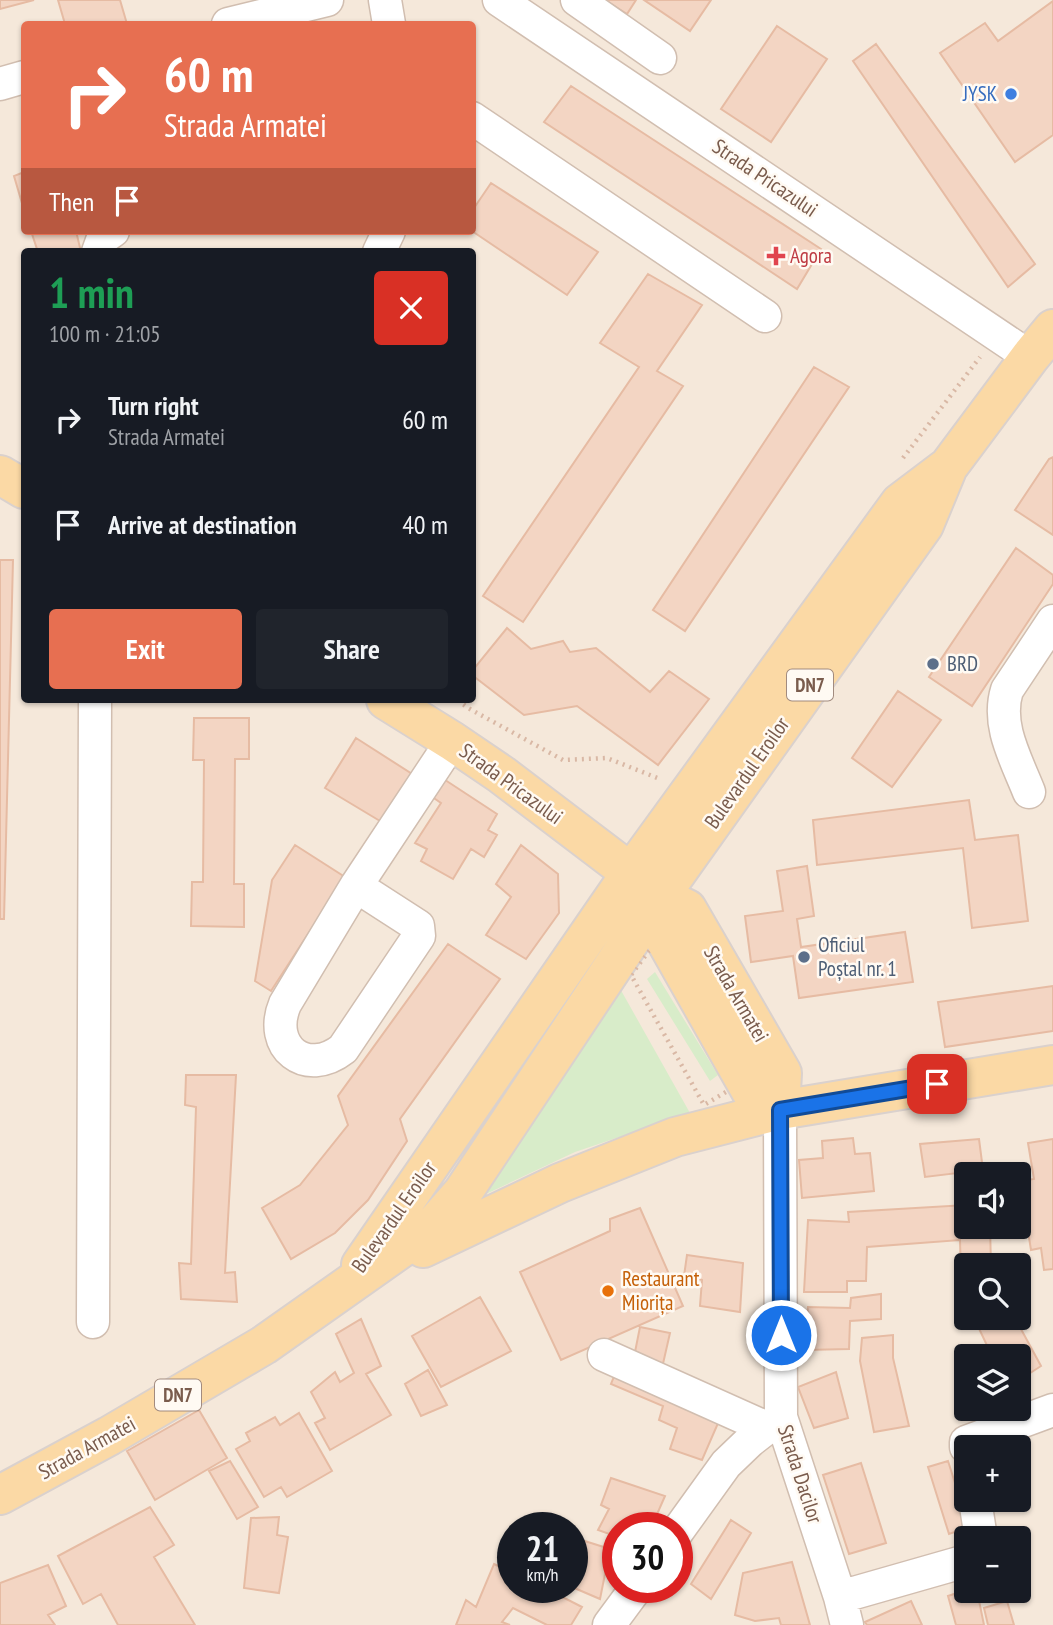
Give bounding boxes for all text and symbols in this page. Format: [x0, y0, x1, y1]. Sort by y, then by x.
text: 60 m [164, 42, 253, 106]
icon: right [49, 49, 140, 140]
place label: JYSK [962, 80, 997, 107]
marker: JYSK [1003, 86, 1019, 102]
text: Strada Armatei [164, 104, 327, 146]
street label: Strada Pricazului [707, 133, 823, 223]
icon: arrive [108, 182, 146, 220]
text: Then [49, 185, 94, 218]
place label: Agora [790, 242, 832, 269]
marker: Agora [768, 248, 784, 264]
text: 1 min [49, 265, 134, 320]
button: close [374, 271, 448, 345]
text: 100 m · 21:05 [49, 319, 161, 348]
text: Turn right [108, 389, 199, 422]
icon: right [49, 401, 87, 439]
text: 60 m [402, 403, 448, 436]
text: Strada Armatei [108, 422, 225, 451]
icon: arrive [49, 506, 87, 544]
text: Arrive at destination [108, 508, 297, 541]
text: 40 m [402, 508, 448, 541]
button: Exit [49, 609, 242, 689]
button: Share [256, 609, 448, 689]
place label: BRD [947, 650, 978, 677]
marker: BRD [925, 656, 941, 672]
road number: DN7 [787, 670, 833, 700]
street label: Bulevardul Eroilor [698, 711, 795, 834]
street label: Strada Pricazului [454, 737, 568, 830]
place label: Oficiul Poștal nr. 1 [818, 931, 897, 982]
street label: Strada Armatei [698, 941, 775, 1047]
marker: Oficiul Poștal nr. 1 [796, 949, 812, 965]
pin [907, 1054, 967, 1114]
icon: arrive [918, 1065, 956, 1103]
street label: Bulevardul Eroilor [345, 1155, 442, 1278]
map controls [954, 1162, 1031, 1603]
button: sound [954, 1162, 1031, 1239]
button: search [954, 1253, 1031, 1330]
place label: Restaurant Miorița [622, 1265, 700, 1316]
marker: Restaurant Miorița [600, 1283, 616, 1299]
position arrow [744, 1298, 818, 1372]
button: layers [954, 1344, 1031, 1421]
road number: DN7 [155, 1380, 201, 1410]
street label: Strada Armatei [33, 1410, 140, 1485]
street label: Strada Dacilor [772, 1421, 829, 1527]
button: + [954, 1435, 1031, 1512]
speed limit sign: 30 [602, 1512, 693, 1603]
text: 21 [526, 1525, 559, 1571]
button: − [954, 1526, 1031, 1603]
text: km/h [527, 1563, 558, 1586]

